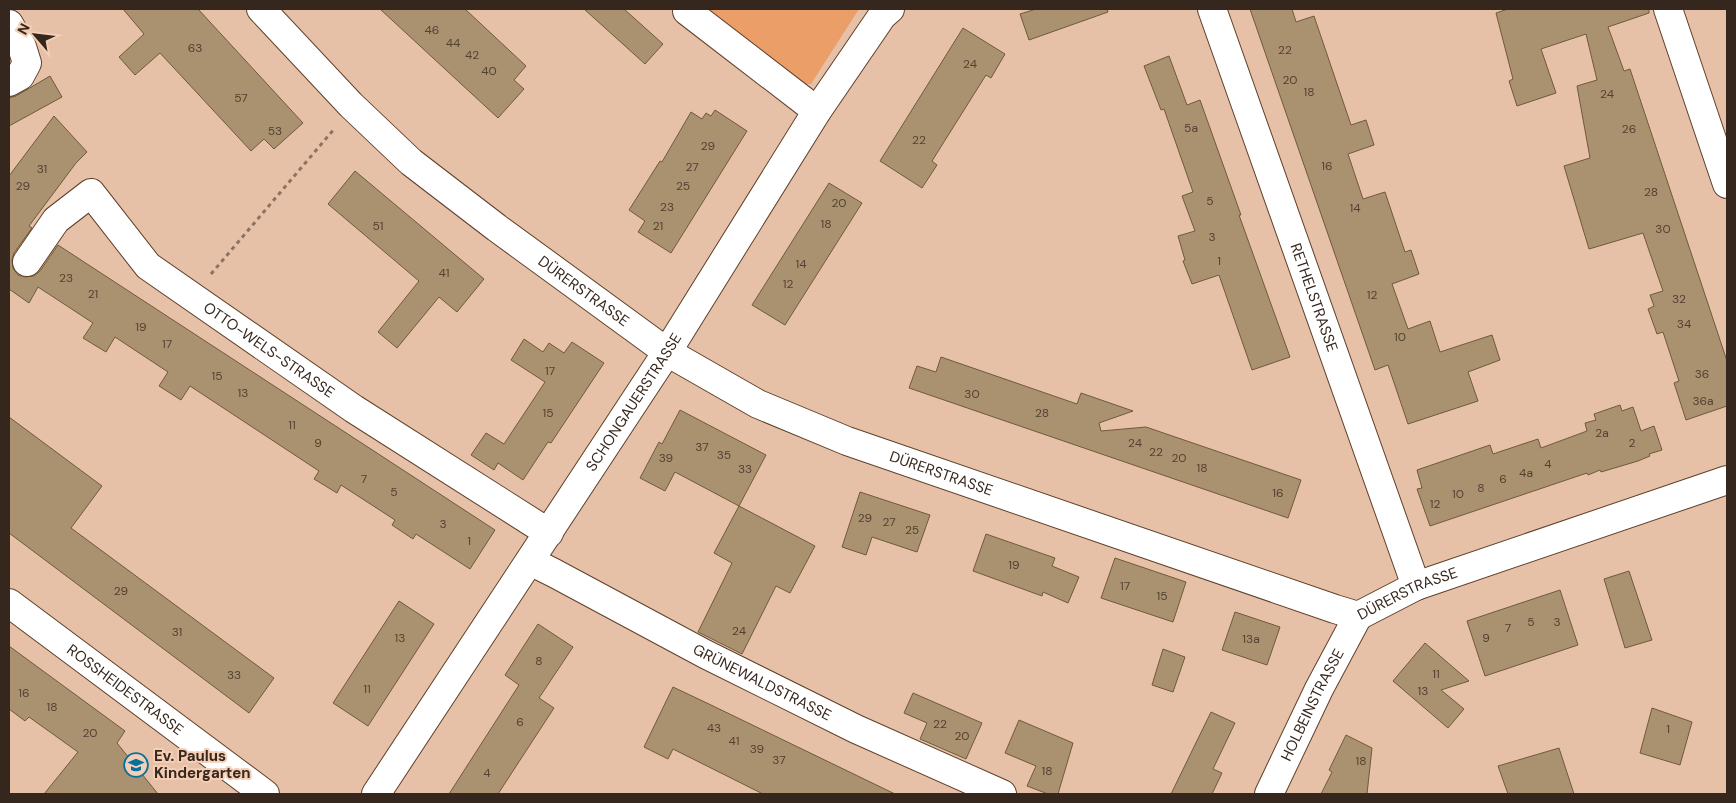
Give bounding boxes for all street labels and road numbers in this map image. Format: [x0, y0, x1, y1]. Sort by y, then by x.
street label: RETHELSTRASSE [1286, 241, 1342, 354]
street label: DÜRERSTRASSE [534, 251, 633, 331]
street label: OTTO-WELS-STRASSE [199, 297, 338, 402]
street label: SCHONGAUERSTRASSE [581, 329, 686, 475]
street label: DÜRERSTRASSE [887, 446, 996, 500]
street label: DÜRERSTRASSE [1354, 563, 1460, 625]
street label: GRÜNEWALDSTRASSE [689, 639, 835, 725]
street label: ROSSHEIDESTRASSE [63, 640, 188, 740]
street label: HOLBEINSTRASSE [1276, 645, 1349, 764]

